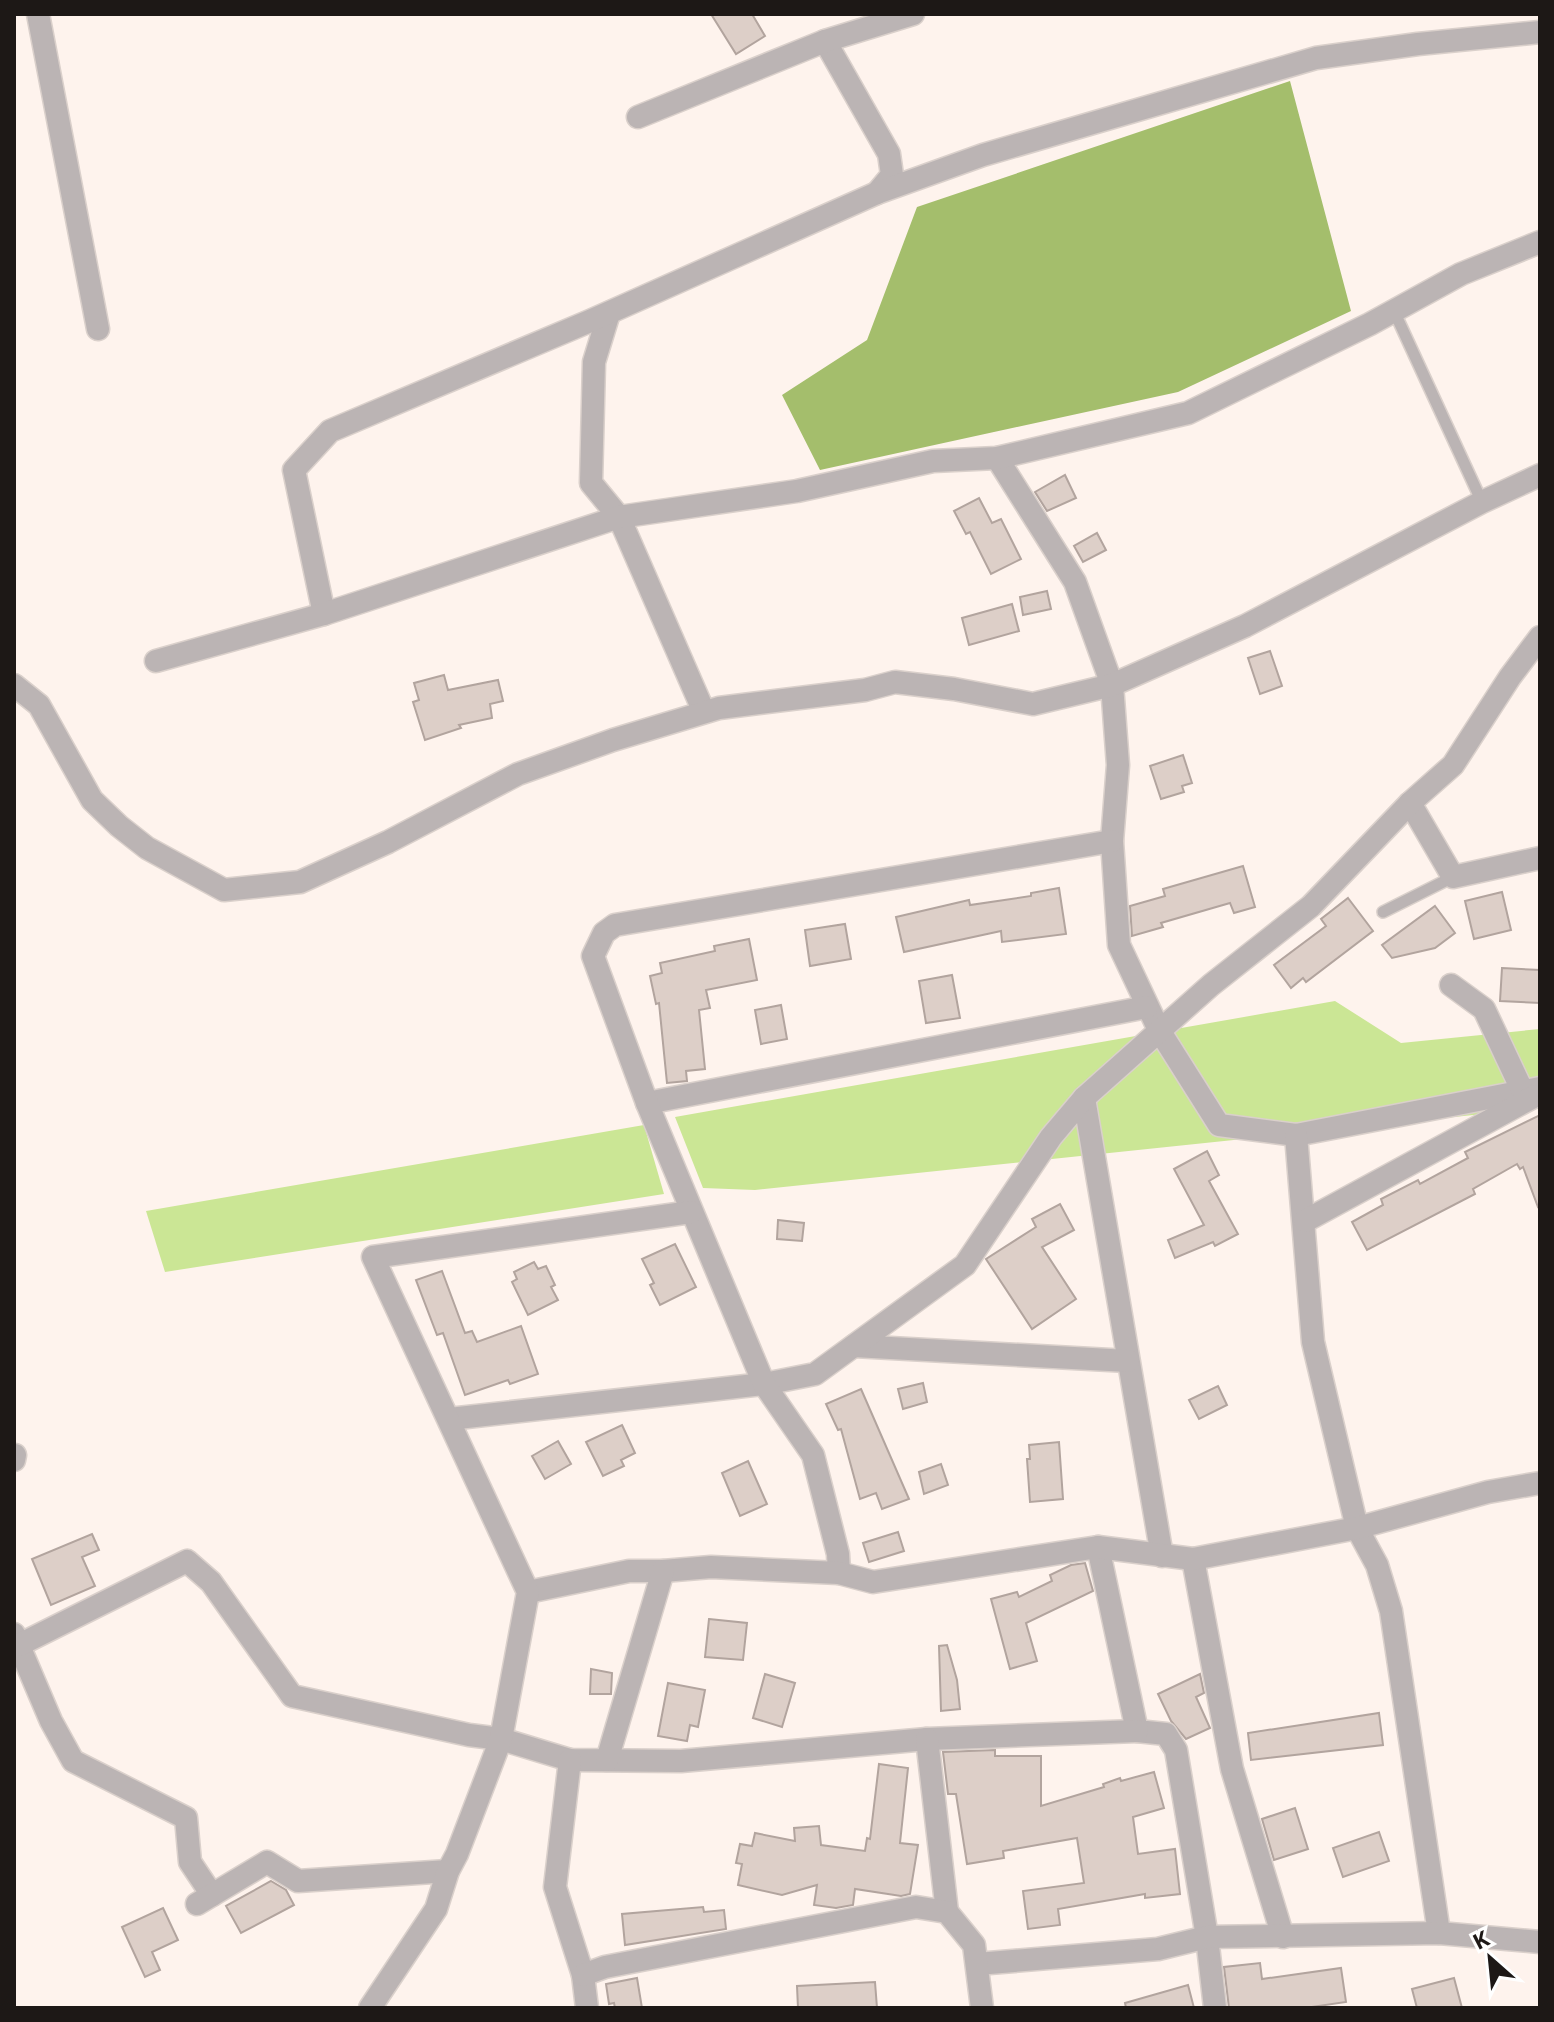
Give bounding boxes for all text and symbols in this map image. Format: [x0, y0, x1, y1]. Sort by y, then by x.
north arrow [1450, 1918, 1530, 1998]
text: K [1467, 1922, 1494, 1956]

